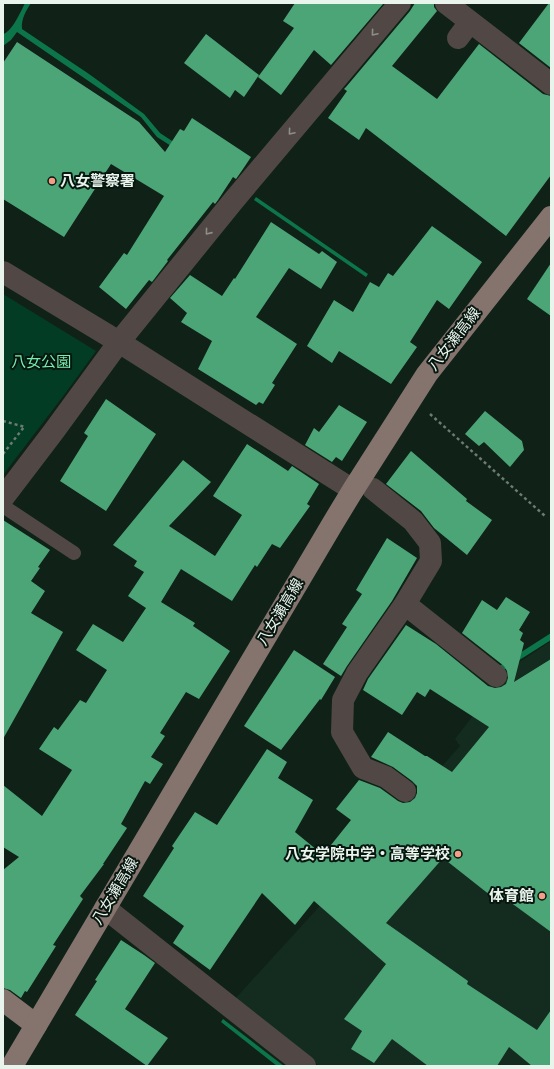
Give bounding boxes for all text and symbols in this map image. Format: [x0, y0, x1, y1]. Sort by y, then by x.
one-way arrow [372, 28, 379, 35]
one-way arrow [288, 128, 295, 135]
place label: 八女警察署 [60, 171, 135, 190]
marker: 八女警察署 [47, 176, 57, 186]
one-way arrow [205, 228, 212, 235]
street label: 八女瀬高線 [423, 303, 484, 374]
park label: 八女公園 [11, 352, 71, 371]
street label: 八女瀬高線 [252, 575, 307, 649]
place label: 八女学院中学・高等学校 [285, 844, 450, 863]
marker: 八女学院中学・高等学校 [453, 849, 463, 859]
street label: 八女瀬高線 [87, 854, 142, 928]
place label: 体育館 [489, 886, 534, 905]
marker: 体育館 [537, 891, 547, 901]

